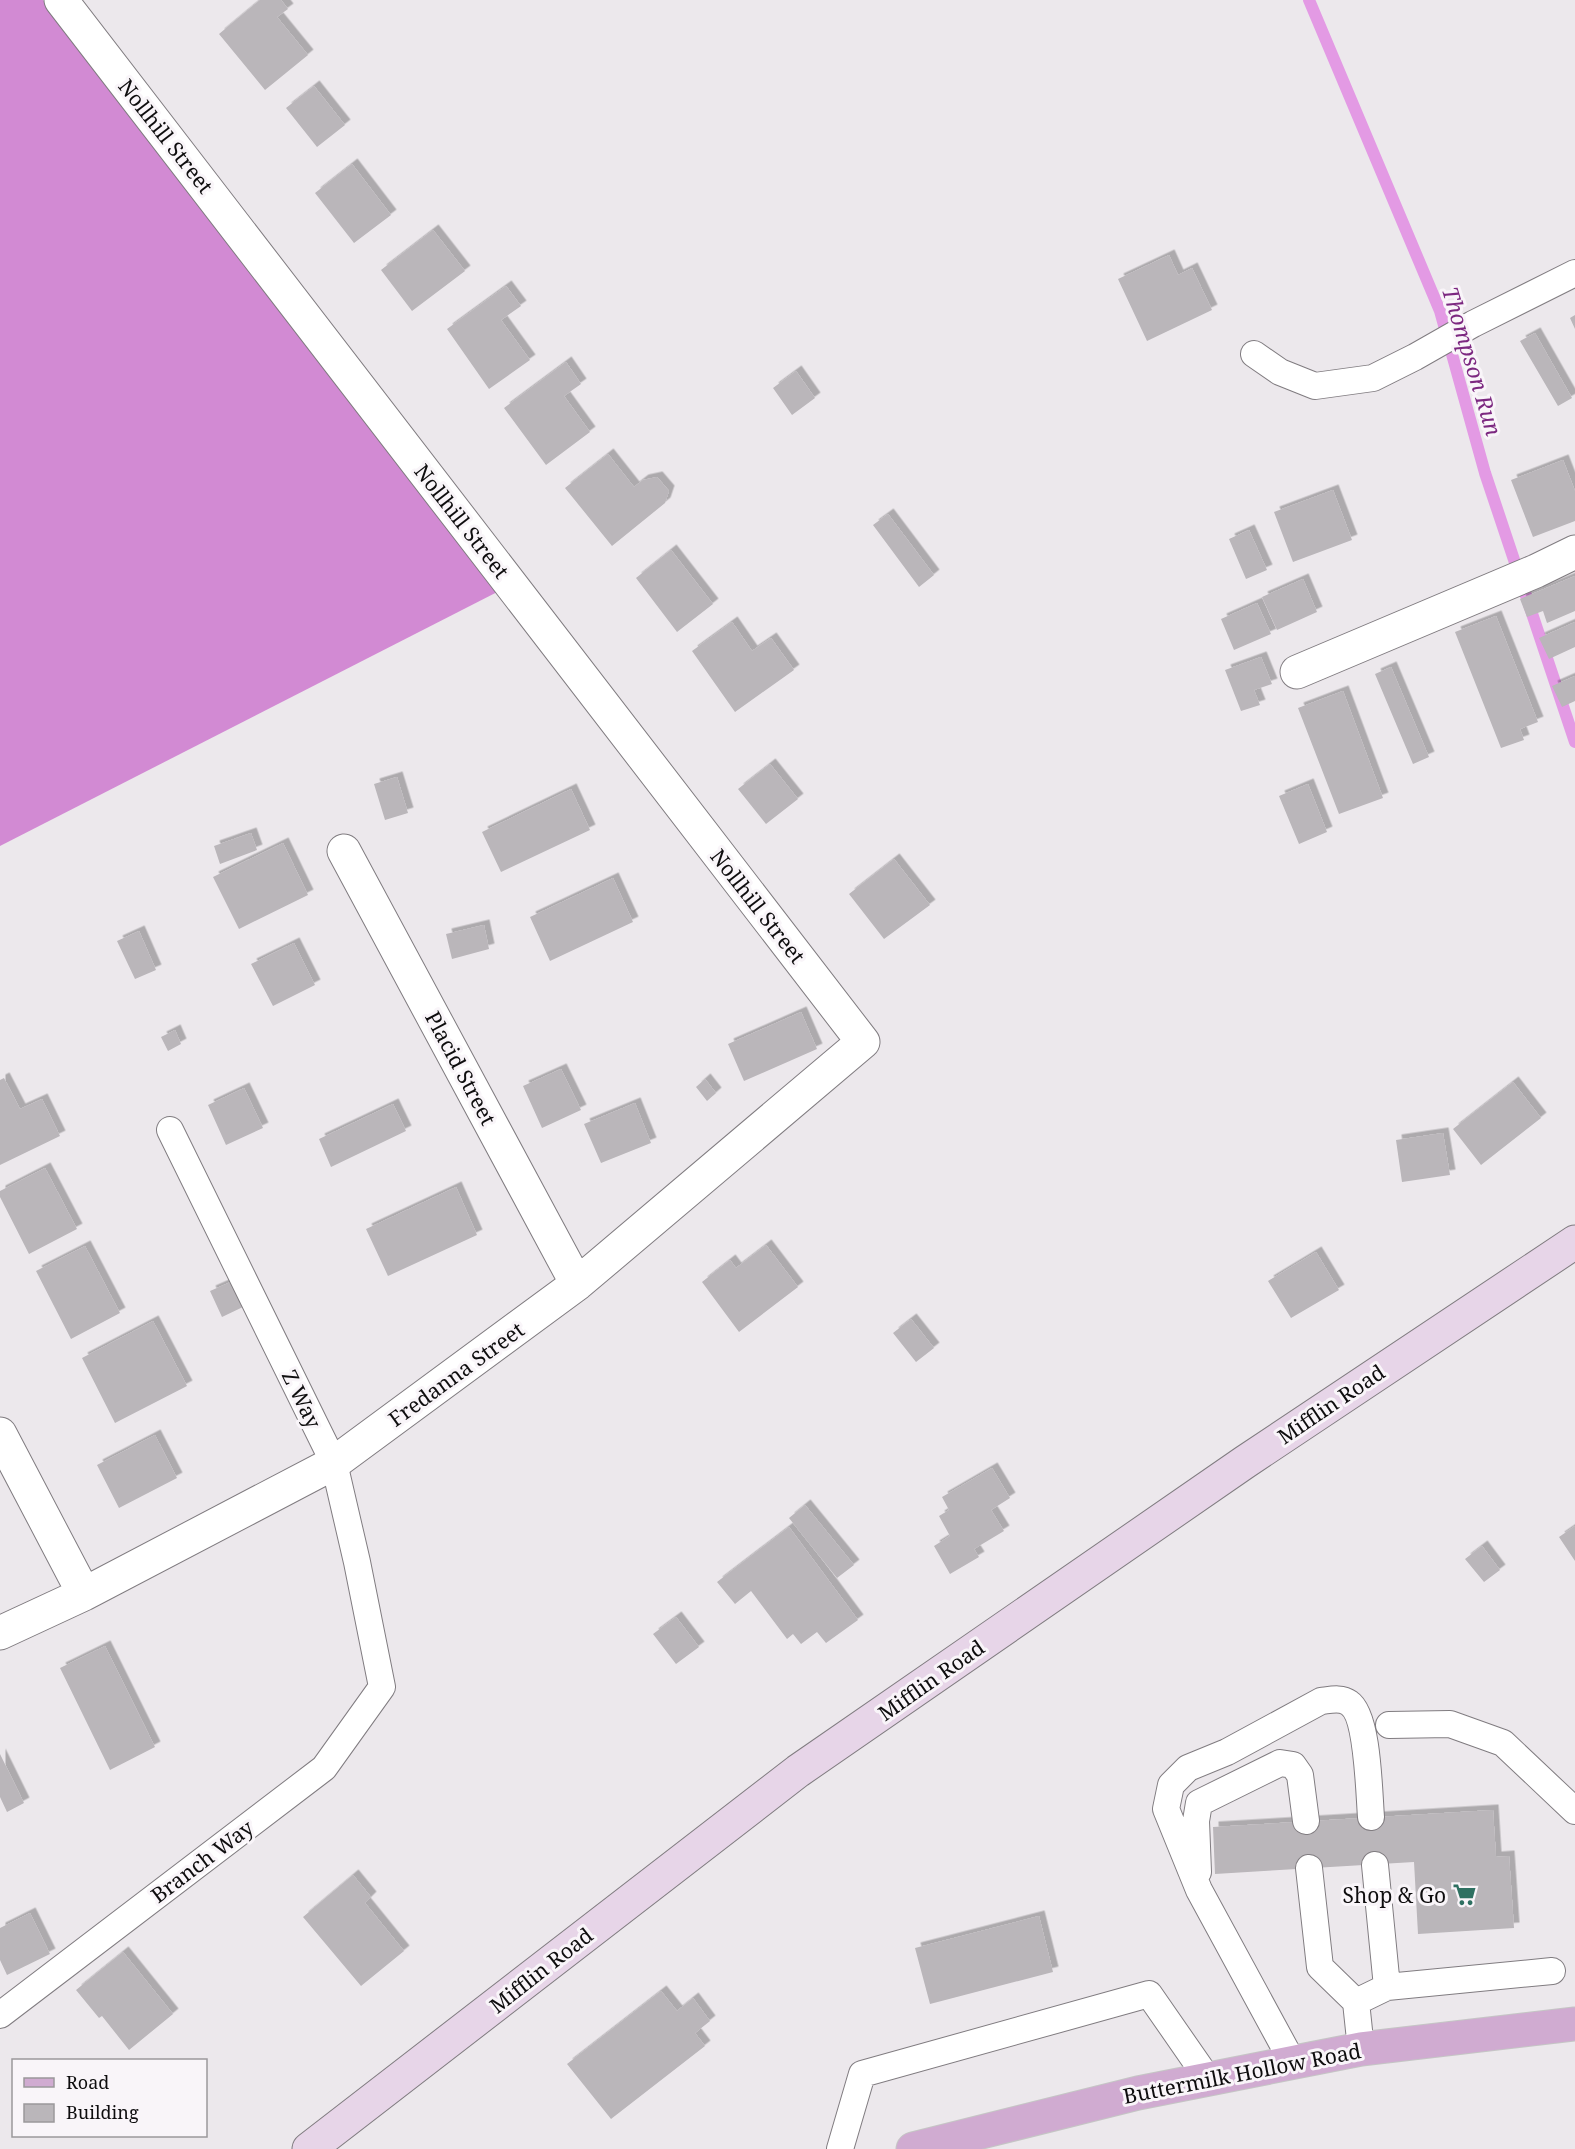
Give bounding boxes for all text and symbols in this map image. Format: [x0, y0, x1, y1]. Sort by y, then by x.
street label: Nollhill Street [112, 73, 220, 199]
water label: Thompson Run [1436, 283, 1510, 439]
street label: Nollhill Street [408, 458, 516, 584]
street label: Nollhill Street [704, 843, 812, 969]
street label: Placid Street [419, 1006, 503, 1130]
street label: Fredanna Street [383, 1315, 529, 1433]
street label: Mifflin Road [1272, 1358, 1390, 1450]
street label: Z Way [276, 1365, 328, 1433]
street label: Mifflin Road [872, 1633, 990, 1727]
street label: Branch Way [145, 1813, 259, 1909]
place label: Shop & Go [1343, 1881, 1446, 1909]
supermarket icon: Shop & Go [1451, 1882, 1477, 1908]
street label: Mifflin Road [484, 1921, 598, 2019]
street label: Buttermilk Hollow Road [1121, 2036, 1363, 2110]
legend [12, 2059, 207, 2137]
text: Road [66, 2070, 109, 2094]
text: Building [66, 2100, 139, 2124]

